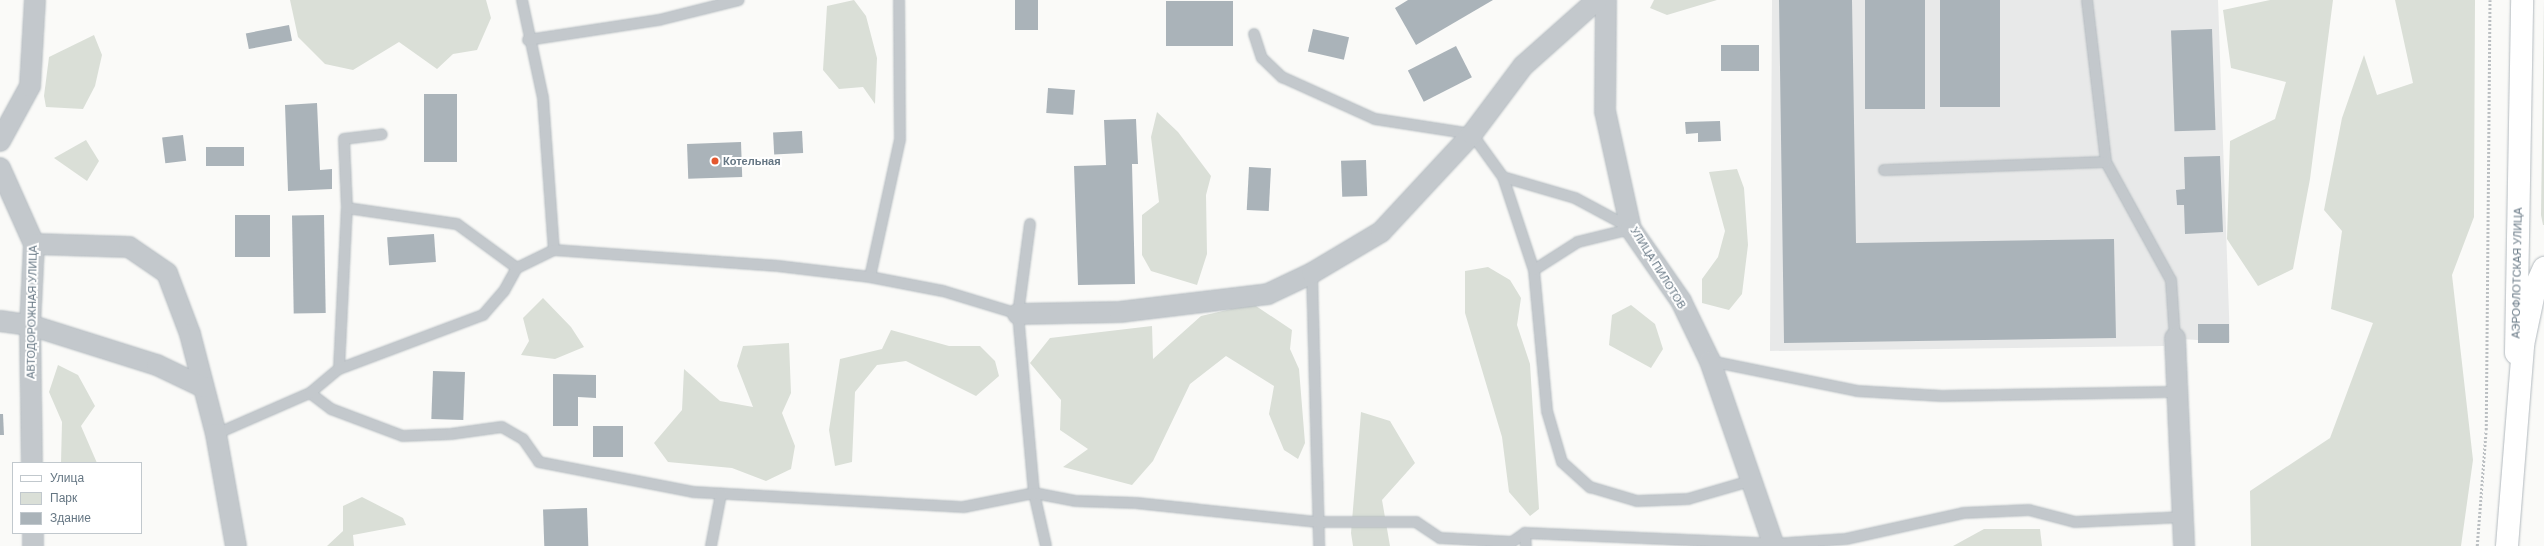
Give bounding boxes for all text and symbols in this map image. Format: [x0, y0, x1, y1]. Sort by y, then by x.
place label: Котельная [723, 154, 781, 168]
marker: Котельная [710, 156, 720, 166]
street label: АЭРОФЛОТСКАЯ УЛИЦА [2509, 207, 2525, 339]
street label: УЛИЦА ПИЛОТОВ [1628, 225, 1688, 311]
street label: АВТОДОРОЖНАЯ УЛИЦА [24, 245, 40, 379]
legend [12, 462, 142, 534]
text: Улица [50, 471, 84, 485]
text: Парк [50, 491, 77, 505]
text: Здание [50, 511, 91, 525]

